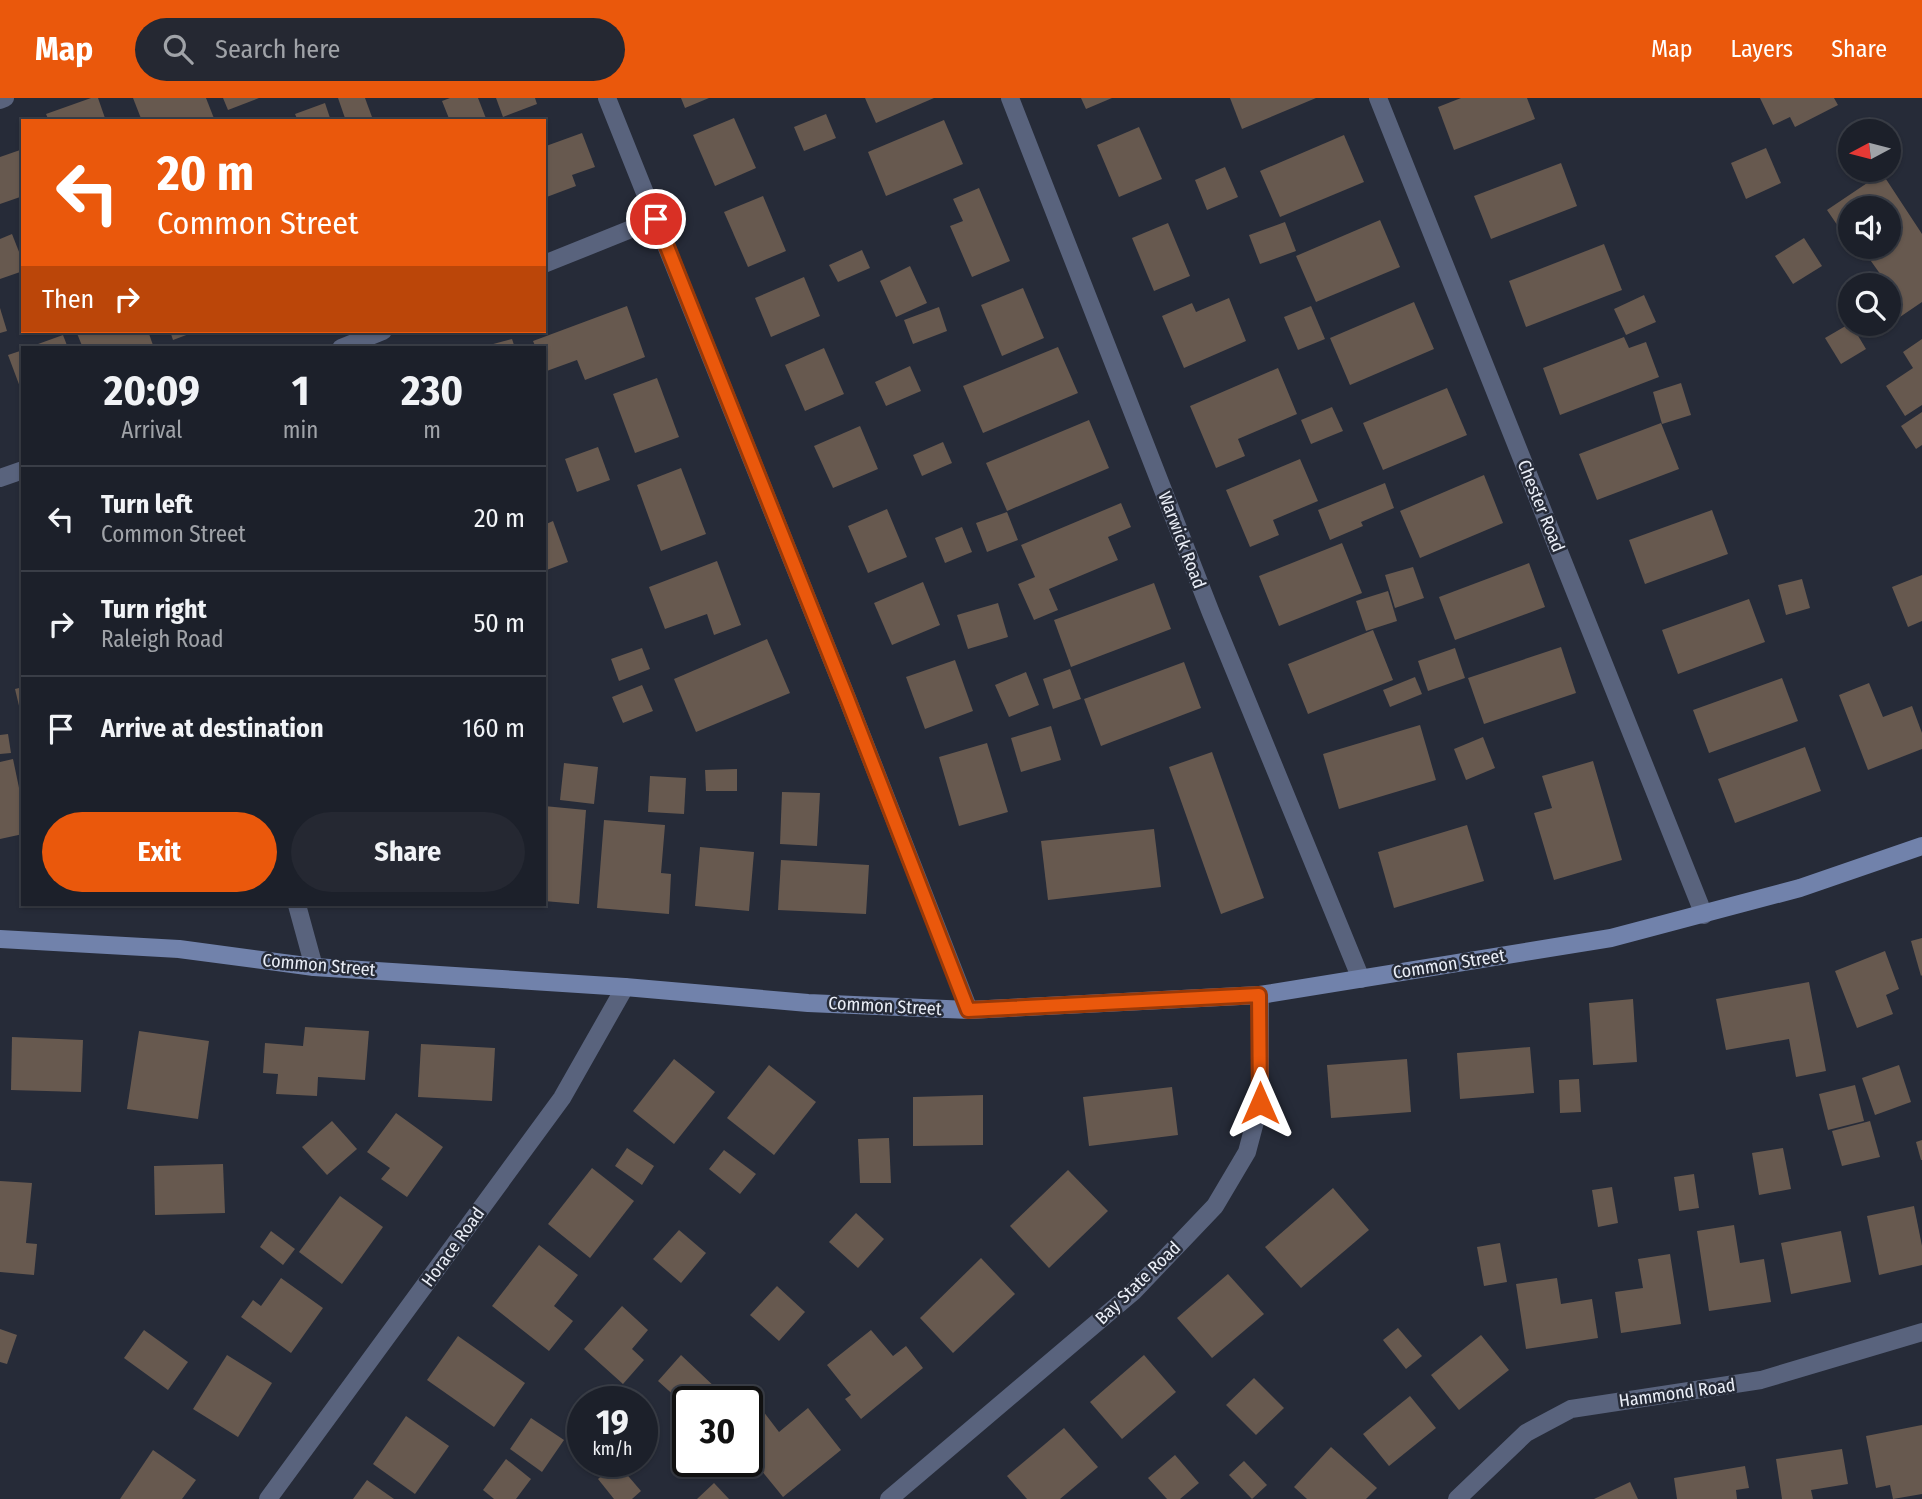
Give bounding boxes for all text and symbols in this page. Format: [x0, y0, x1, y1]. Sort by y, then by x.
search box [135, 18, 625, 81]
text: Map [35, 29, 93, 69]
icon: search [159, 30, 197, 68]
text: Search here [215, 34, 340, 65]
text: Map [1651, 35, 1693, 63]
text: Layers [1731, 35, 1793, 63]
text: Share [1831, 35, 1887, 63]
north arrow [1838, 119, 1900, 182]
map controls [1838, 119, 1901, 336]
text: 20 m [157, 144, 254, 203]
icon: left [42, 147, 133, 238]
pin [626, 189, 686, 249]
button: sound [1838, 196, 1901, 259]
icon: arrive [637, 200, 675, 238]
text: Common Street [157, 204, 359, 242]
button: search [1838, 273, 1901, 336]
icon: right [108, 280, 146, 318]
text: Then [42, 284, 94, 315]
text: 20:09 [104, 366, 200, 416]
text: 1 [292, 366, 309, 416]
text: 230 [401, 366, 463, 416]
text: Arrival [121, 416, 182, 444]
text: min [283, 416, 318, 444]
text: m [423, 416, 441, 444]
street label: Chester Road [1513, 457, 1569, 555]
street label: Warwick Road [1153, 488, 1211, 592]
text: Turn left [101, 489, 193, 520]
icon: left [42, 500, 80, 538]
text: 20 m [474, 503, 525, 534]
text: Common Street [101, 520, 246, 548]
text: Turn right [101, 594, 207, 625]
icon: right [42, 605, 80, 643]
text: 50 m [473, 608, 525, 639]
text: Raleigh Road [101, 625, 223, 653]
icon: arrive [42, 710, 80, 748]
text: Arrive at destination [101, 713, 324, 744]
text: 160 m [462, 713, 525, 744]
button: Exit [42, 812, 277, 892]
button: Share [291, 812, 525, 892]
street label: Common Street [1391, 944, 1507, 984]
street label: Common Street [262, 949, 377, 981]
street label: Common Street [828, 992, 942, 1020]
position arrow [1223, 1066, 1297, 1140]
street label: Horace Road [417, 1203, 489, 1291]
street label: Bay State Road [1091, 1237, 1185, 1329]
street label: Hammond Road [1617, 1374, 1737, 1412]
speed limit sign: 30 [672, 1386, 763, 1477]
text: 19 [596, 1401, 629, 1443]
text: km/h [592, 1438, 633, 1460]

